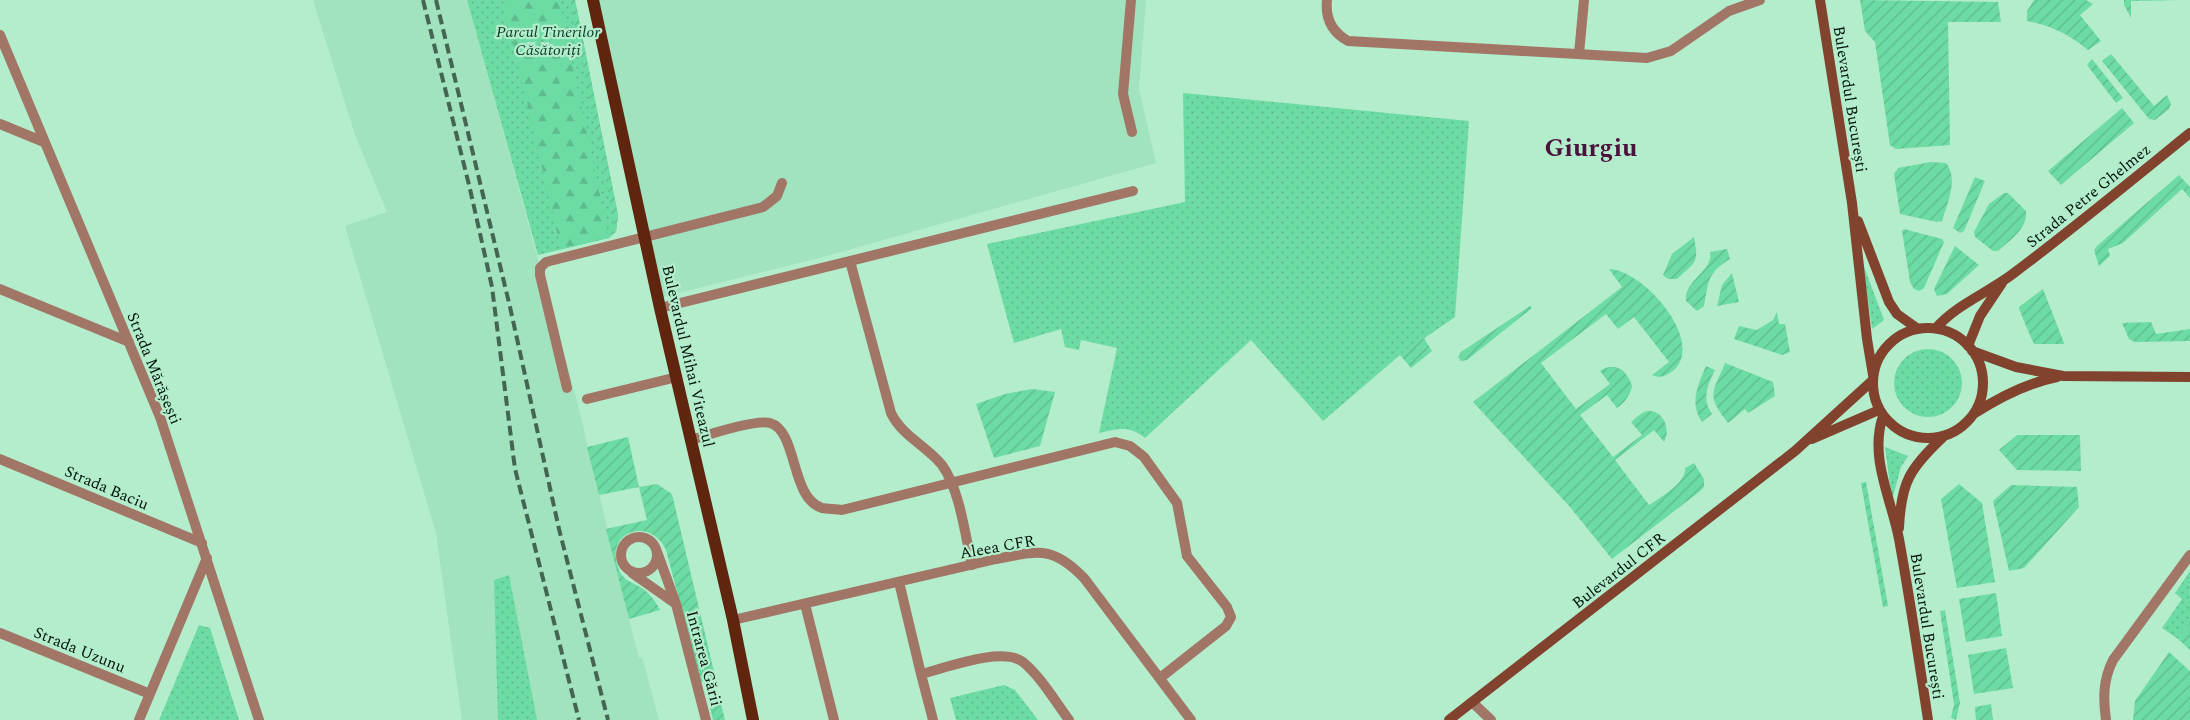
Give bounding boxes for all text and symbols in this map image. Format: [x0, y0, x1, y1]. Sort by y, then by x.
park label: Parcul Tinerilor Căsătoriți [496, 20, 600, 62]
street label: Bulevardul București [1827, 24, 1873, 174]
district label: Giurgiu [1545, 128, 1637, 168]
street label: Strada Petre Ghelmez [2021, 138, 2156, 254]
street label: Bulevardul Mihai Viteazul [655, 263, 721, 450]
street label: Strada Mărășești [121, 309, 188, 428]
street label: Strada Baciu [61, 459, 153, 516]
street label: Bulevardul CFR [1567, 526, 1671, 615]
street label: Aleea CFR [958, 528, 1037, 565]
street label: Bulevardul București [1904, 551, 1950, 701]
street label: Intrarea Gării [680, 608, 728, 709]
street label: Strada Uzunu [30, 621, 129, 679]

